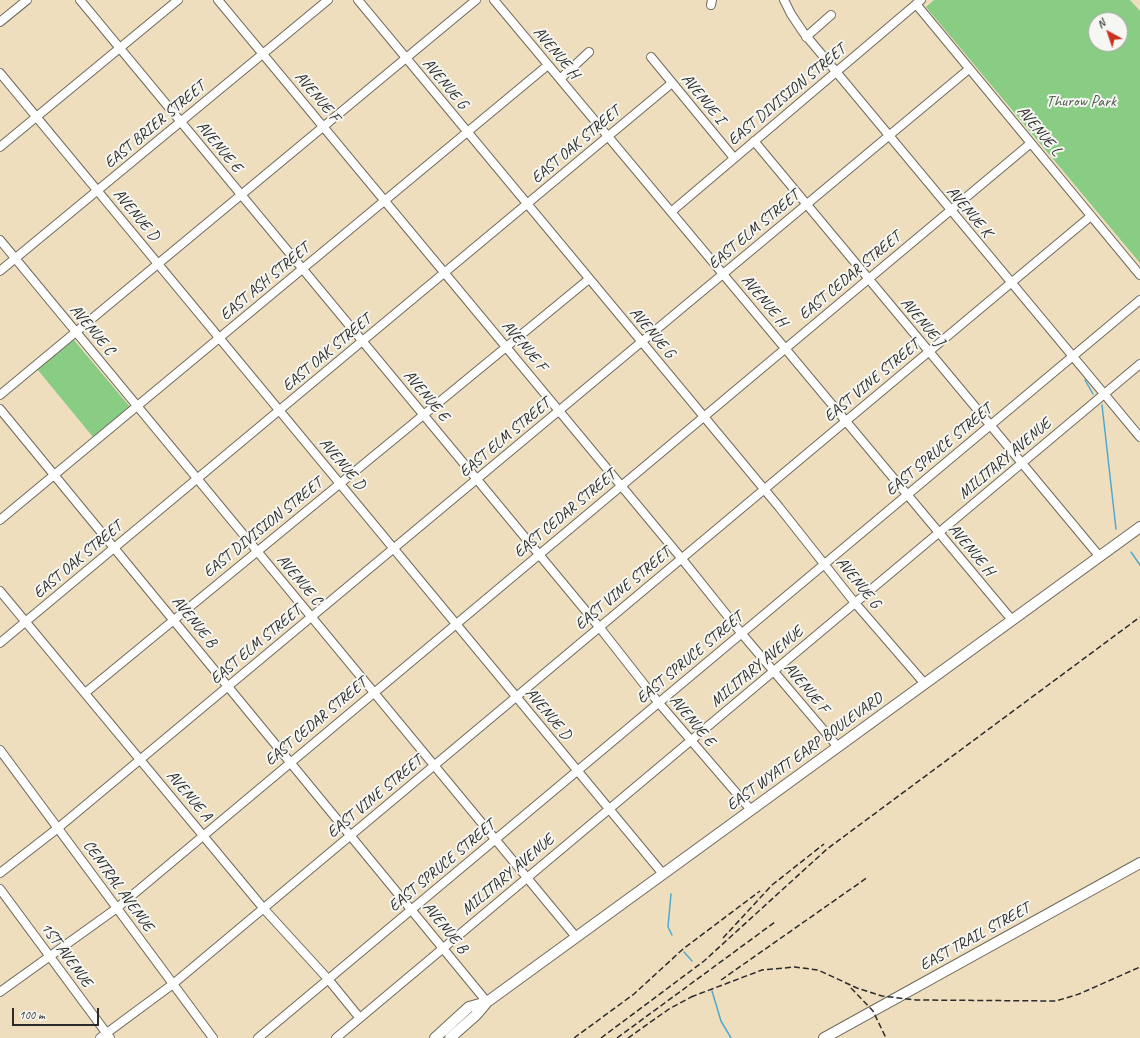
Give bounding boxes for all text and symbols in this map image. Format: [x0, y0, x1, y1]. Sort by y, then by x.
north arrow [1088, 12, 1128, 52]
text: N [1094, 16, 1108, 31]
street label: AVENUE H [529, 23, 583, 83]
street label: EAST DIVISION STREET [724, 40, 850, 150]
street label: AVENUE G [418, 55, 472, 113]
street label: AVENUE F [290, 68, 344, 126]
street label: AVENUE I [677, 70, 729, 128]
street label: EAST BRIER STREET [101, 77, 209, 173]
park label: Thurow Park [1046, 92, 1116, 112]
street label: EAST OAK STREET [528, 102, 624, 188]
street label: AVENUE L [1013, 102, 1065, 160]
street label: AVENUE E [192, 117, 246, 177]
street label: AVENUE K [942, 183, 996, 241]
street label: AVENUE D [109, 185, 163, 245]
street label: EAST ELM STREET [705, 186, 803, 274]
street label: EAST CEDAR STREET [795, 228, 905, 324]
street label: EAST ASH STREET [216, 239, 314, 325]
street label: AVENUE H [737, 271, 791, 331]
street label: AVENUE J [896, 294, 948, 350]
street label: AVENUE C [65, 301, 119, 359]
street label: AVENUE G [625, 304, 679, 362]
street label: EAST OAK STREET [279, 310, 375, 396]
street label: AVENUE F [497, 317, 551, 375]
street label: EAST VINE STREET [820, 336, 924, 426]
street label: AVENUE E [399, 366, 453, 426]
street label: EAST ELM STREET [456, 394, 554, 482]
street label: EAST SPRUCE STREET [882, 400, 996, 500]
street label: MILITARY AVENUE [955, 415, 1055, 503]
street label: AVENUE D [315, 434, 369, 494]
street label: EAST CEDAR STREET [510, 466, 620, 562]
street label: EAST DIVISION STREET [199, 474, 327, 582]
street label: EAST OAK STREET [30, 517, 126, 603]
street label: AVENUE H [944, 520, 998, 580]
street label: EAST VINE STREET [571, 544, 675, 634]
street label: AVENUE C [272, 551, 326, 609]
street label: AVENUE G [832, 553, 884, 613]
street label: AVENUE B [167, 592, 221, 652]
street label: EAST ELM STREET [207, 601, 305, 689]
street label: EAST SPRUCE STREET [633, 608, 747, 708]
street label: MILITARY AVENUE [707, 623, 807, 711]
street label: AVENUE F [779, 659, 833, 717]
street label: EAST CEDAR STREET [261, 674, 371, 770]
street label: AVENUE D [521, 684, 575, 744]
street label: EAST WYATT EARP BOULEVARD [723, 689, 887, 815]
street label: AVENUE E [665, 691, 719, 751]
street label: EAST VINE STREET [323, 752, 427, 842]
street label: AVENUE A [162, 767, 216, 825]
street label: EAST SPRUCE STREET [385, 816, 499, 916]
street label: MILITARY AVENUE [458, 831, 558, 919]
street label: CENTRAL AVENUE [78, 837, 158, 935]
street label: AVENUE B [418, 898, 472, 958]
street label: EAST TRAIL STREET [917, 899, 1033, 975]
street label: 1ST AVENUE [36, 919, 96, 991]
scale bar [14, 1000, 101, 1026]
text: 100 m [19, 1007, 45, 1023]

